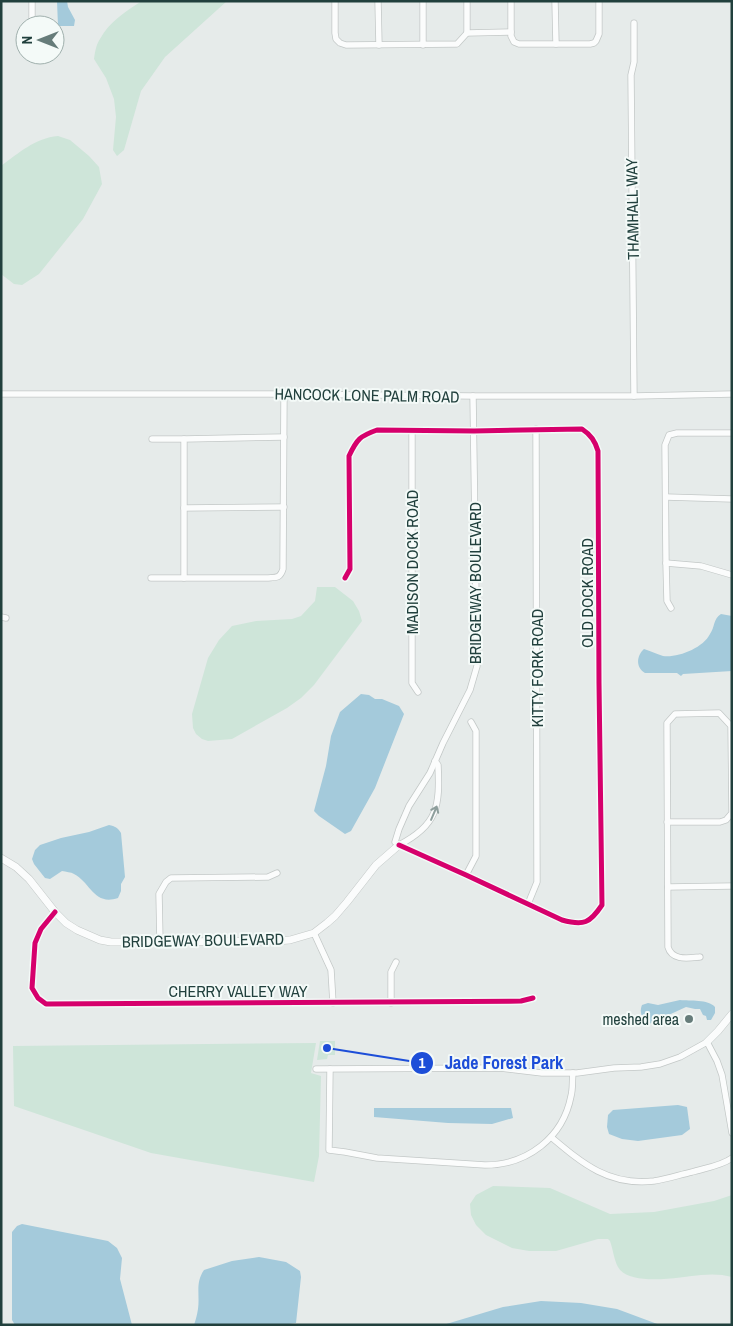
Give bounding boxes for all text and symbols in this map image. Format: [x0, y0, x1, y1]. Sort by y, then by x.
north arrow [15, 15, 65, 65]
text: N [18, 36, 36, 44]
street label: THAMHALL WAY [620, 158, 644, 260]
street label: HANCOCK LONE PALM ROAD [274, 382, 460, 408]
street label: MADISON DOCK ROAD [401, 490, 423, 634]
street label: BRIDGEWAY BOULEVARD [464, 502, 486, 664]
street label: OLD DOCK ROAD [576, 538, 598, 648]
street label: KITTY FORK ROAD [526, 609, 548, 727]
one-way arrow [429, 806, 439, 821]
street label: BRIDGEWAY BOULEVARD [122, 928, 284, 952]
street label: CHERRY VALLEY WAY [168, 980, 308, 1002]
place label: meshed area [602, 1008, 680, 1030]
marker: meshed area [683, 1013, 695, 1025]
callout: Jade Forest Park [410, 1046, 573, 1079]
text: Jade Forest Park [445, 1050, 564, 1075]
text: 1 [419, 1052, 426, 1073]

